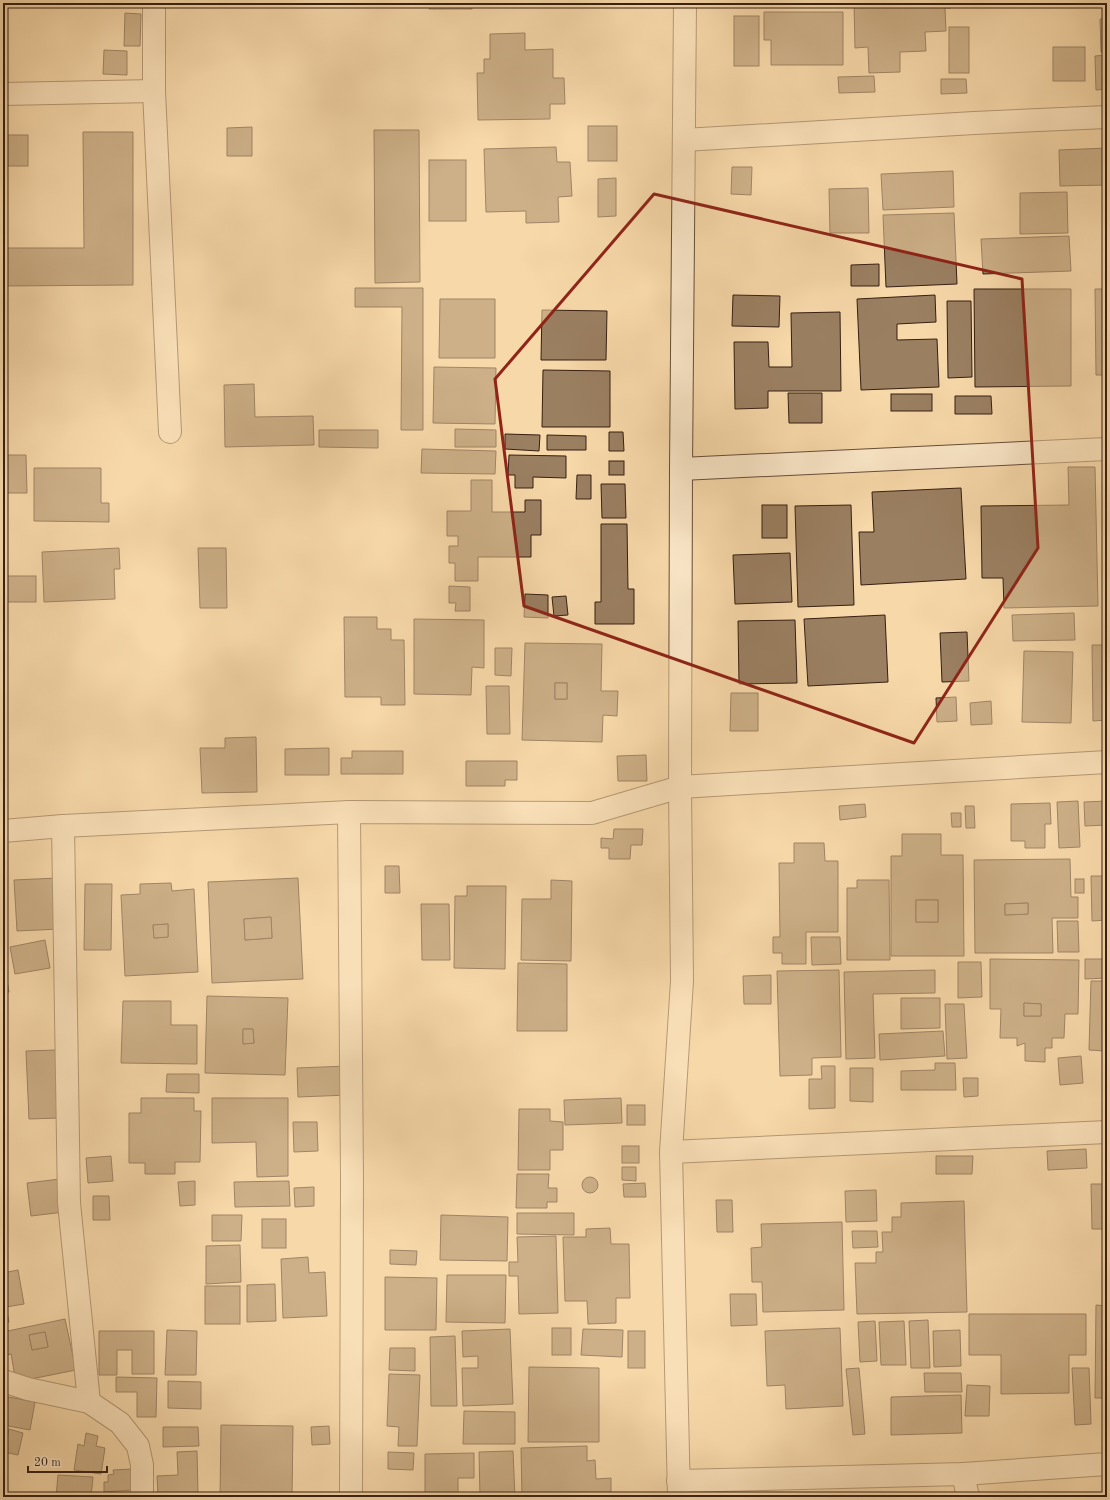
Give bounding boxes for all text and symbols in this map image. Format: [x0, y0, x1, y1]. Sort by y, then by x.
scale bar [28, 1448, 107, 1474]
text: 20 m [34, 1457, 61, 1469]

